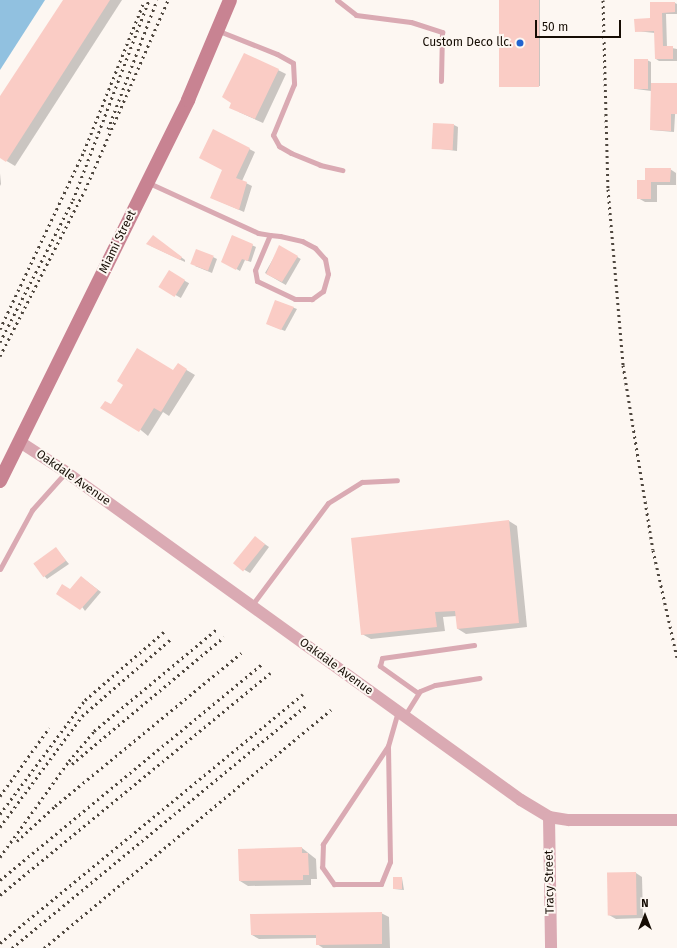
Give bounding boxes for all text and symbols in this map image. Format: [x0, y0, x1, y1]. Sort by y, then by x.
scale bar [537, 12, 623, 38]
text: 50 m [542, 20, 568, 34]
place label: Custom Deco llc. [423, 36, 512, 50]
marker: Custom Deco llc. [515, 38, 525, 48]
street label: Miami Street [96, 208, 140, 276]
street label: Oakdale Avenue [33, 447, 113, 509]
street label: Oakdale Avenue [296, 636, 376, 698]
street label: Tracy Street [542, 850, 558, 914]
north arrow [625, 896, 665, 936]
text: N [641, 897, 649, 910]

